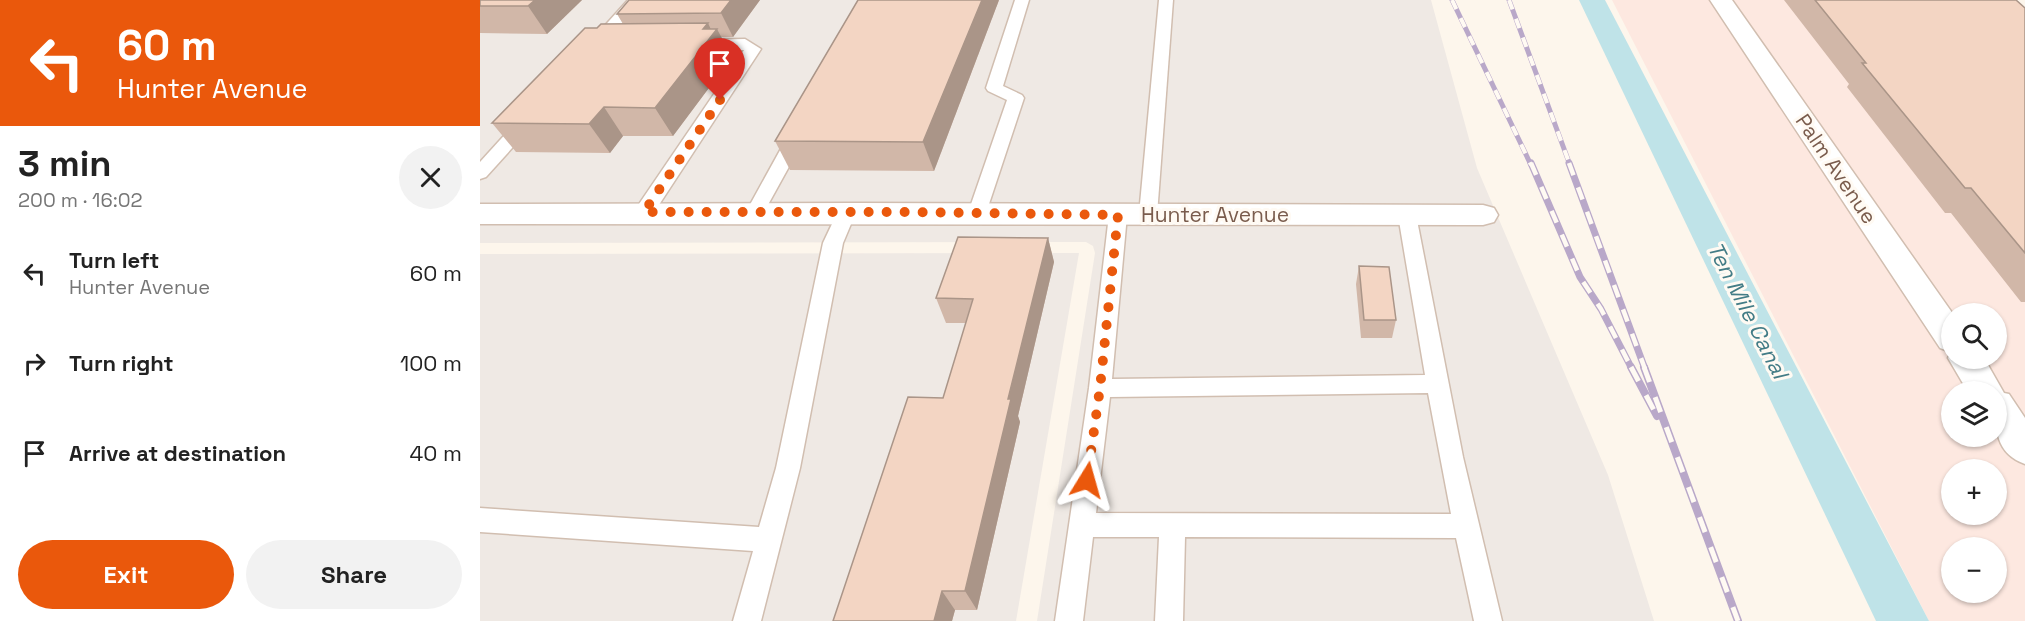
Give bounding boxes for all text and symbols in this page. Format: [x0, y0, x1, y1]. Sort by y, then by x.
text: 60 m [117, 19, 217, 72]
icon: left [18, 24, 96, 102]
pin [694, 38, 745, 100]
icon: arrive [703, 47, 736, 80]
text: Hunter Avenue [117, 71, 307, 106]
street label: Palm Avenue [1790, 109, 1883, 229]
text: 3 min [18, 141, 112, 187]
button: close [399, 146, 462, 209]
text: 200 m · 16:02 [18, 187, 143, 213]
street label: Hunter Avenue [1141, 201, 1289, 228]
water label: Ten Mile Canal [1702, 237, 1796, 385]
text: Turn left [69, 246, 159, 274]
icon: left [18, 257, 51, 290]
text: 60 m [410, 259, 462, 287]
text: Hunter Avenue [69, 274, 210, 300]
map controls [1941, 303, 2007, 603]
button: search [1941, 303, 2007, 369]
icon: right [18, 347, 51, 380]
text: Turn right [69, 349, 174, 377]
text: 100 m [400, 349, 462, 377]
button: layers [1941, 381, 2007, 447]
icon: arrive [18, 437, 51, 470]
text: Arrive at destination [69, 439, 286, 467]
text: 40 m [410, 439, 462, 467]
position arrow [1055, 448, 1119, 512]
button: + [1941, 459, 2007, 525]
button: − [1941, 537, 2007, 603]
button: Exit [18, 540, 234, 609]
button: Share [246, 540, 462, 609]

